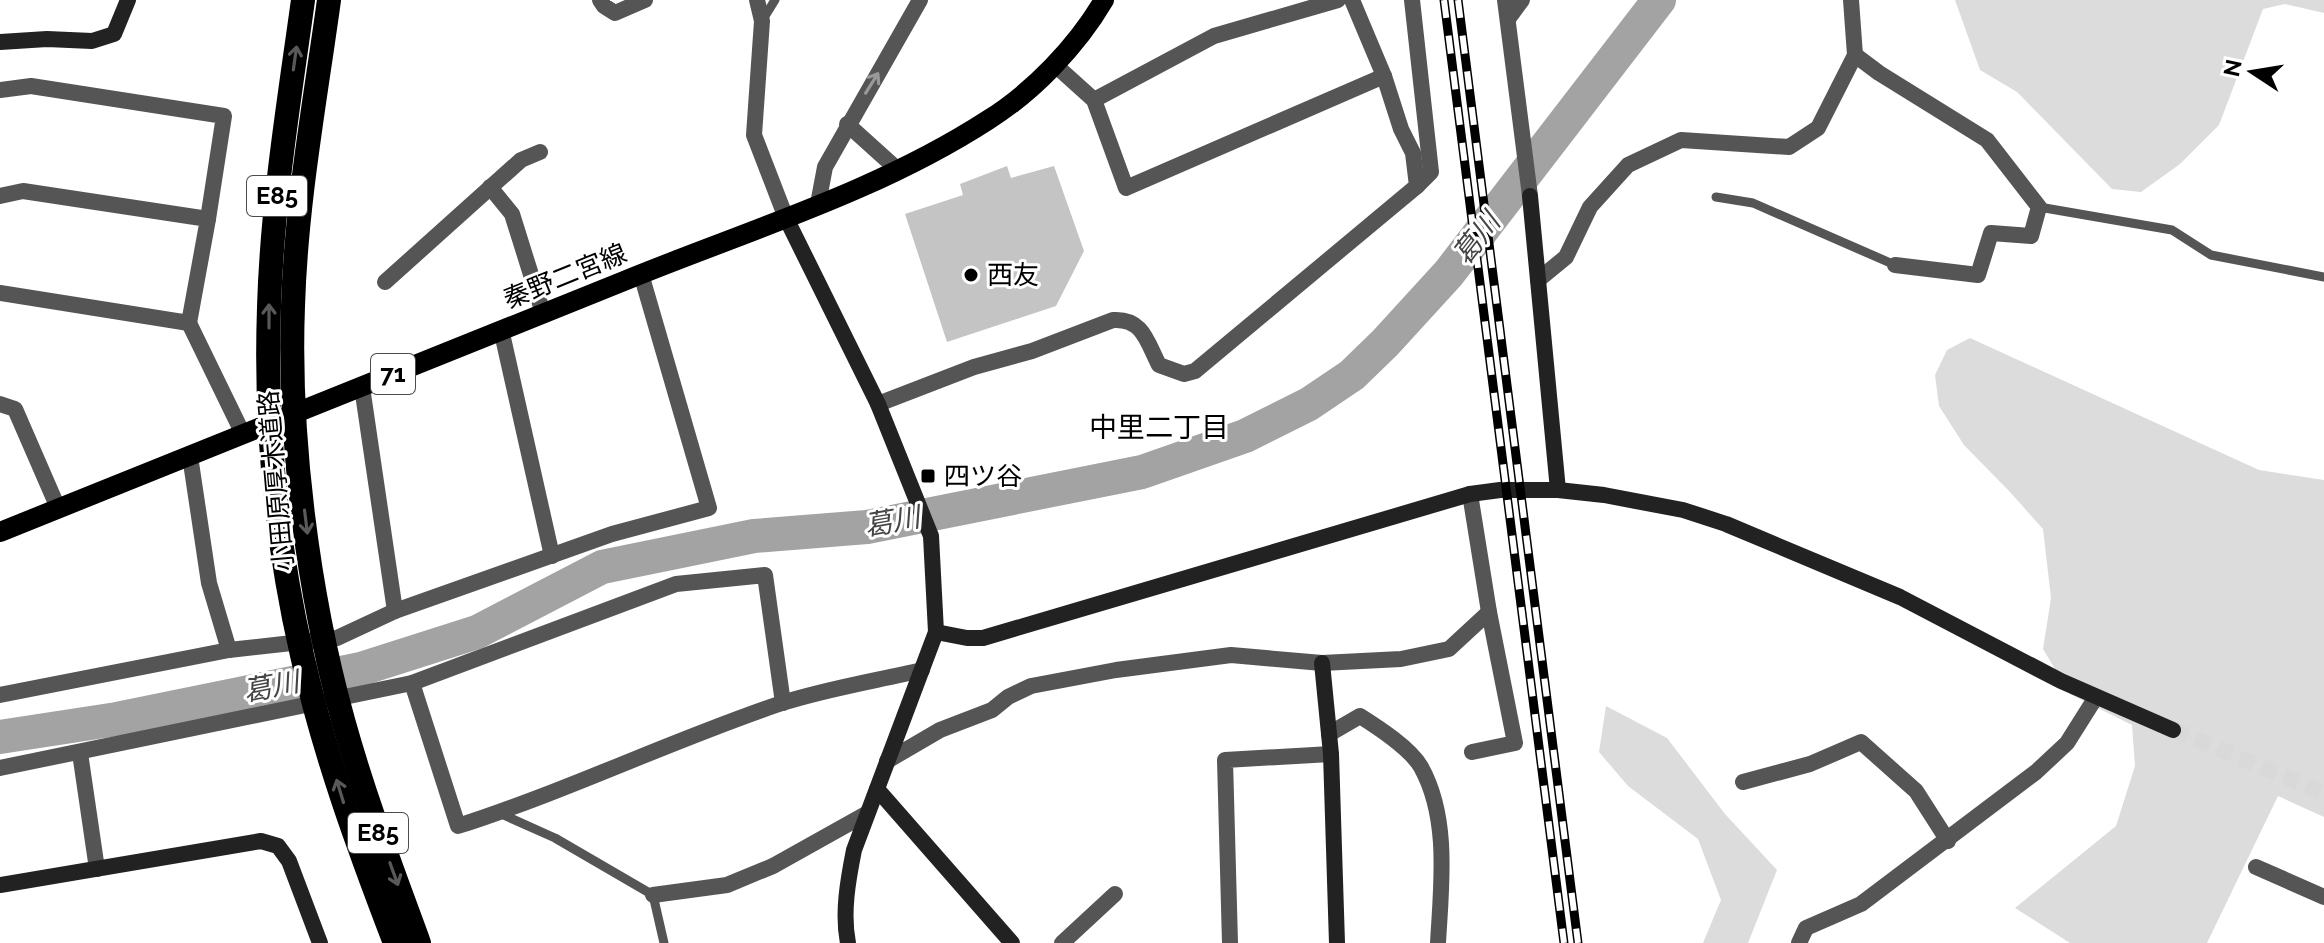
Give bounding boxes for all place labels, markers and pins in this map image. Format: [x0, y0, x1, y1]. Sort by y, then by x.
place label: 西友 [987, 260, 1039, 290]
marker: 西友 [962, 266, 980, 284]
place label: 四ツ谷 [944, 461, 1022, 491]
marker: 四ツ谷 [919, 467, 937, 485]

